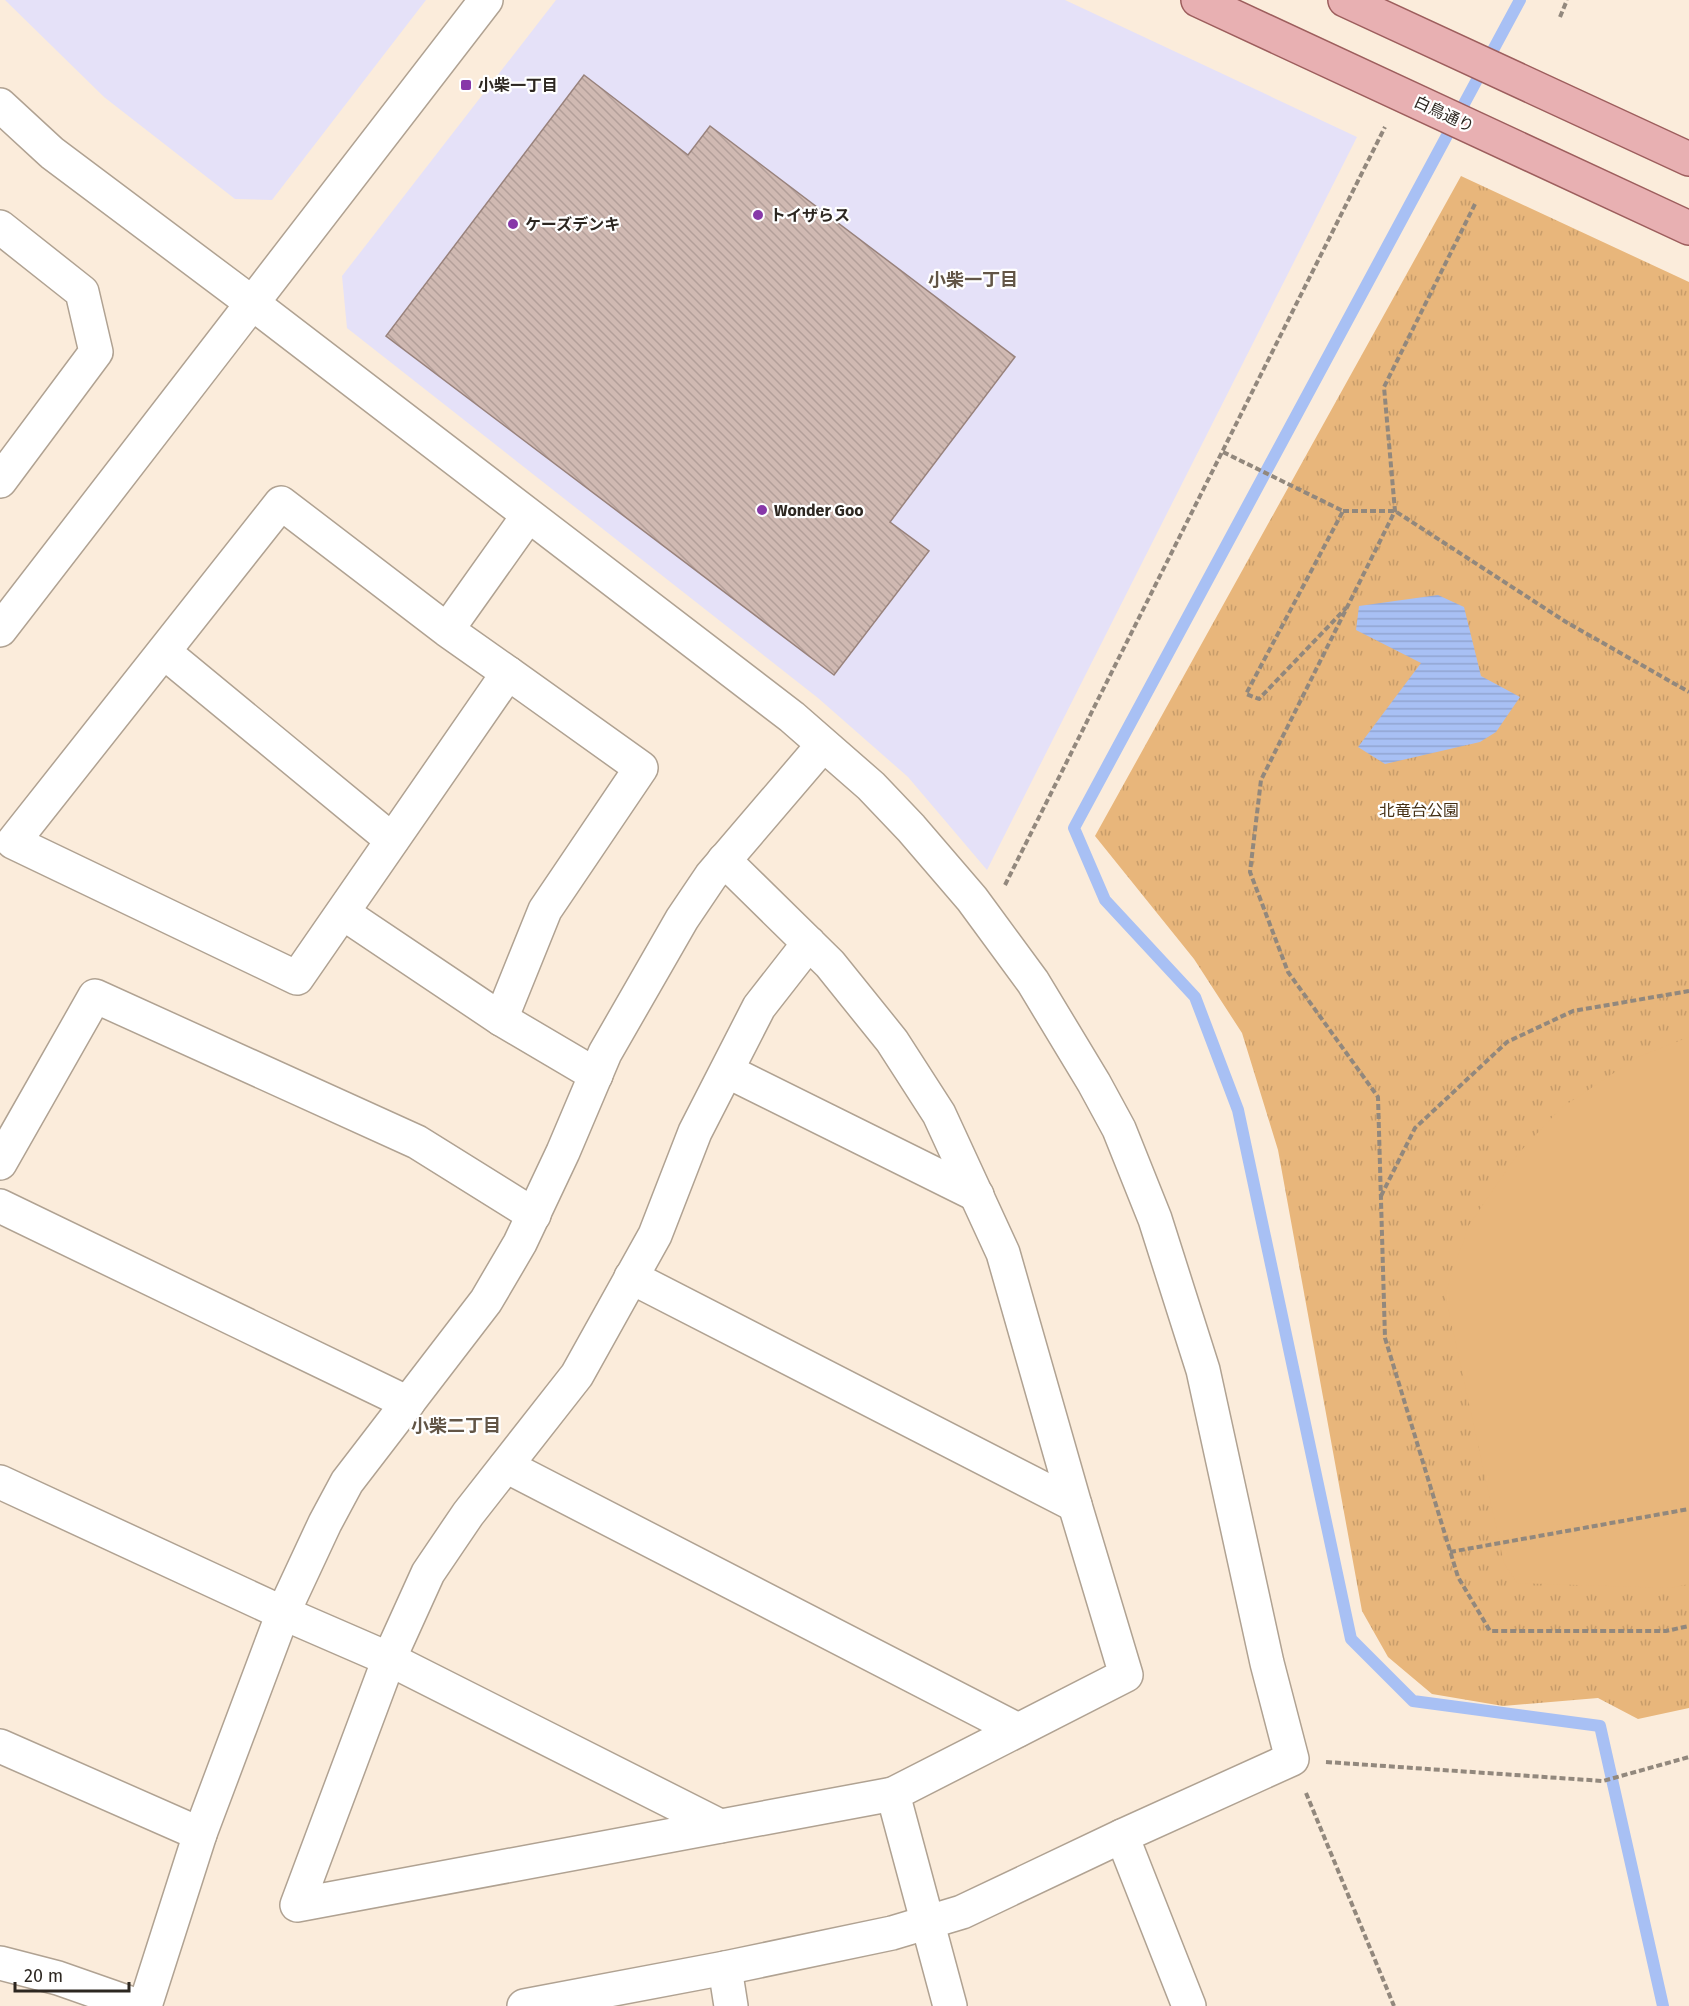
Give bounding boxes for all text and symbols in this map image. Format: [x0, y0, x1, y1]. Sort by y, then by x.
place label: 小柴一丁目 [478, 76, 558, 95]
marker: 小柴一丁目 [459, 78, 473, 92]
street label: 白鳥通り [1411, 92, 1477, 136]
place label: トイザらス [770, 206, 850, 225]
marker: トイザらス [751, 208, 765, 222]
place label: ケーズデンキ [525, 215, 620, 234]
marker: ケーズデンキ [506, 217, 520, 231]
district label: 小柴一丁目 [928, 269, 1018, 291]
place label: Wonder Goo [774, 501, 864, 520]
marker: Wonder Goo [755, 503, 769, 517]
park label: 北竜台公園 [1379, 801, 1459, 820]
district label: 小柴二丁目 [411, 1415, 501, 1437]
scale bar [15, 1955, 129, 1993]
text: 20 m [24, 1965, 63, 1987]

